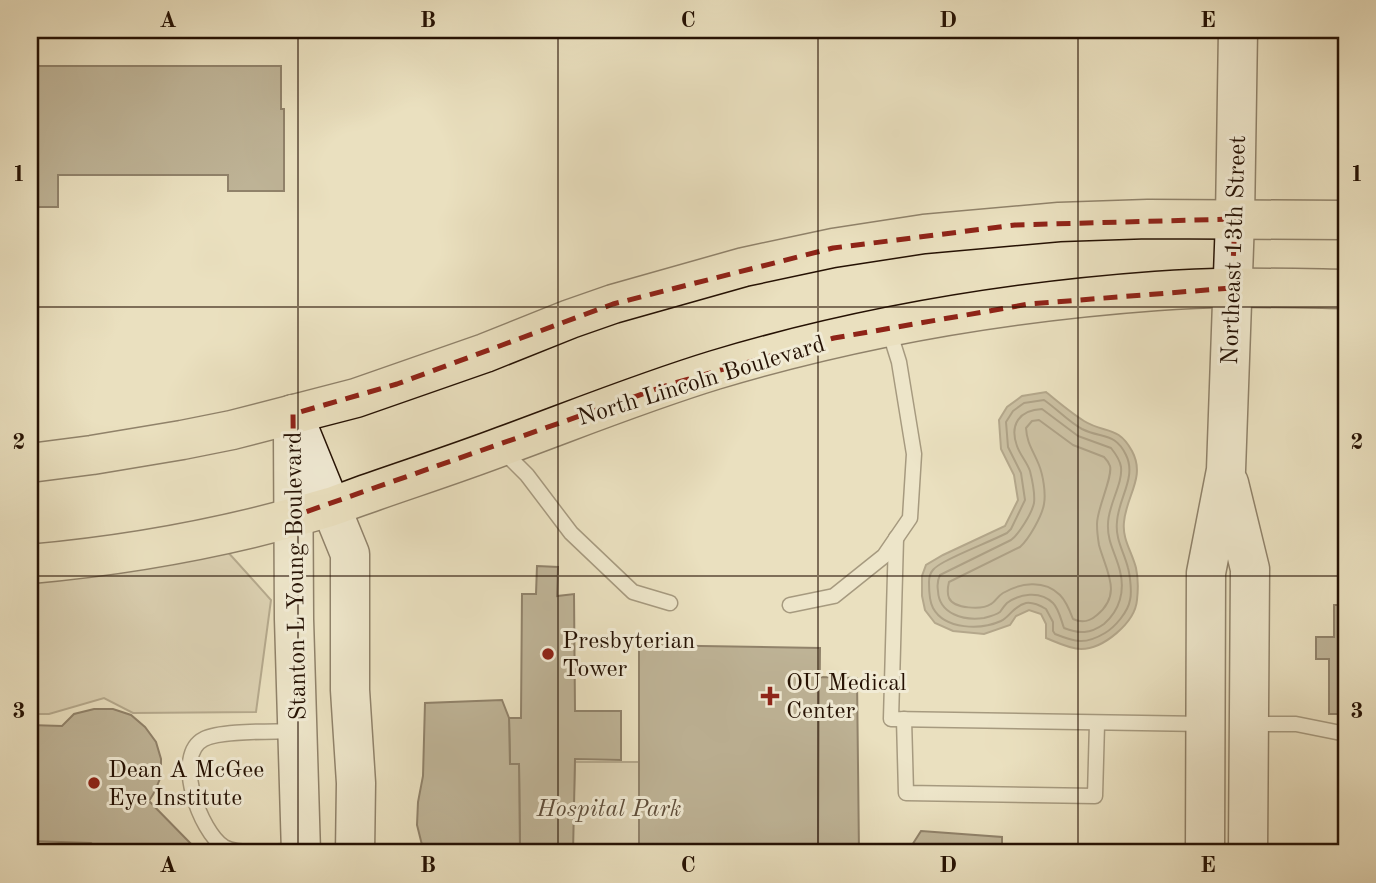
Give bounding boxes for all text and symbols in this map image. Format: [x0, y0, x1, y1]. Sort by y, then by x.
text: A [159, 9, 177, 32]
text: B [420, 9, 436, 32]
text: C [680, 9, 696, 32]
text: D [939, 9, 957, 32]
text: E [1200, 9, 1216, 32]
street label: Northeast 13th Street [1219, 135, 1251, 365]
text: 1 [12, 163, 26, 186]
text: 1 [1350, 163, 1364, 186]
street label: North Lincoln Boulevard [575, 333, 828, 431]
text: 2 [12, 431, 26, 454]
street label: Stanton L Young Boulevard [282, 431, 312, 721]
text: 2 [1350, 431, 1364, 454]
place label: Presbyterian Tower [562, 630, 695, 682]
marker: Presbyterian Tower [540, 646, 556, 662]
place label: OU Medical Center [786, 672, 907, 724]
marker: OU Medical Center [760, 686, 780, 706]
text: 3 [12, 700, 26, 723]
text: 3 [1350, 700, 1364, 723]
place label: Dean A McGee Eye Institute [108, 759, 264, 811]
marker: Dean A McGee Eye Institute [86, 775, 102, 791]
park label: Hospital Park [535, 798, 682, 822]
text: A [159, 854, 177, 877]
text: B [420, 854, 436, 877]
text: C [680, 854, 696, 877]
text: D [939, 854, 957, 877]
text: E [1200, 854, 1216, 877]

